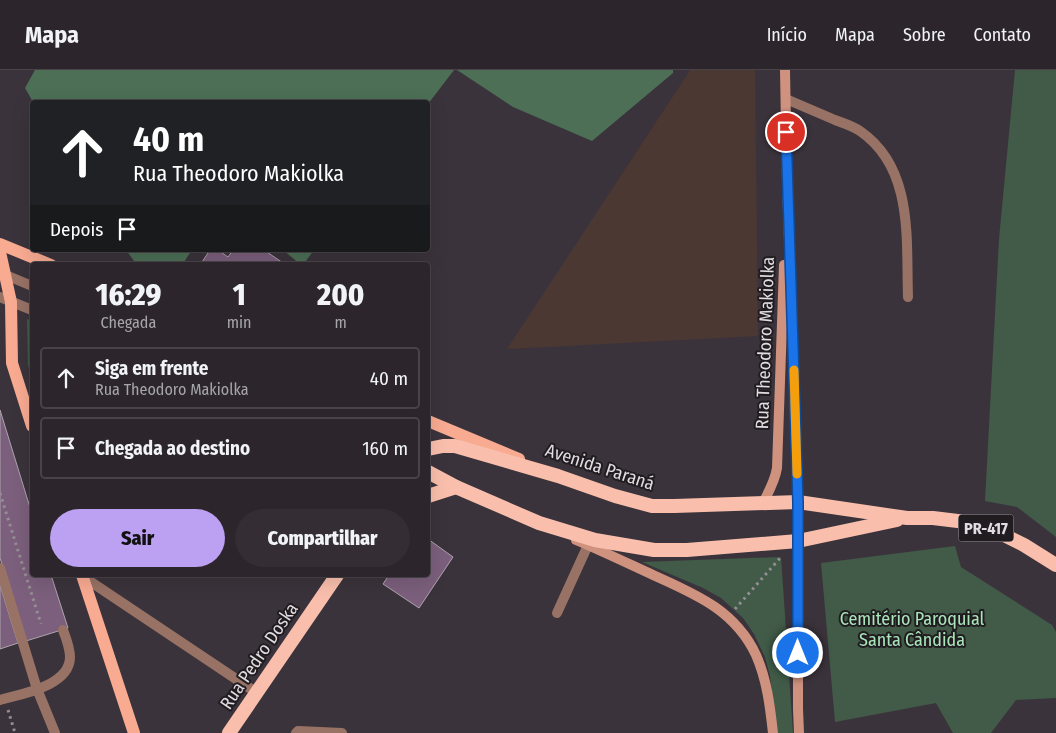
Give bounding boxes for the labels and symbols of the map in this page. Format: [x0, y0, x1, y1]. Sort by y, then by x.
pin [765, 111, 807, 153]
street label: Rua Theodoro Makiolka [751, 256, 779, 430]
street label: Avenida Paraná [543, 439, 657, 495]
road number: PR-417 [958, 514, 1014, 542]
street label: Rua Pedro Doska [215, 598, 303, 713]
park label: Cemitério Paroquial Santa Cândida [840, 608, 985, 651]
position arrow [771, 626, 823, 678]

